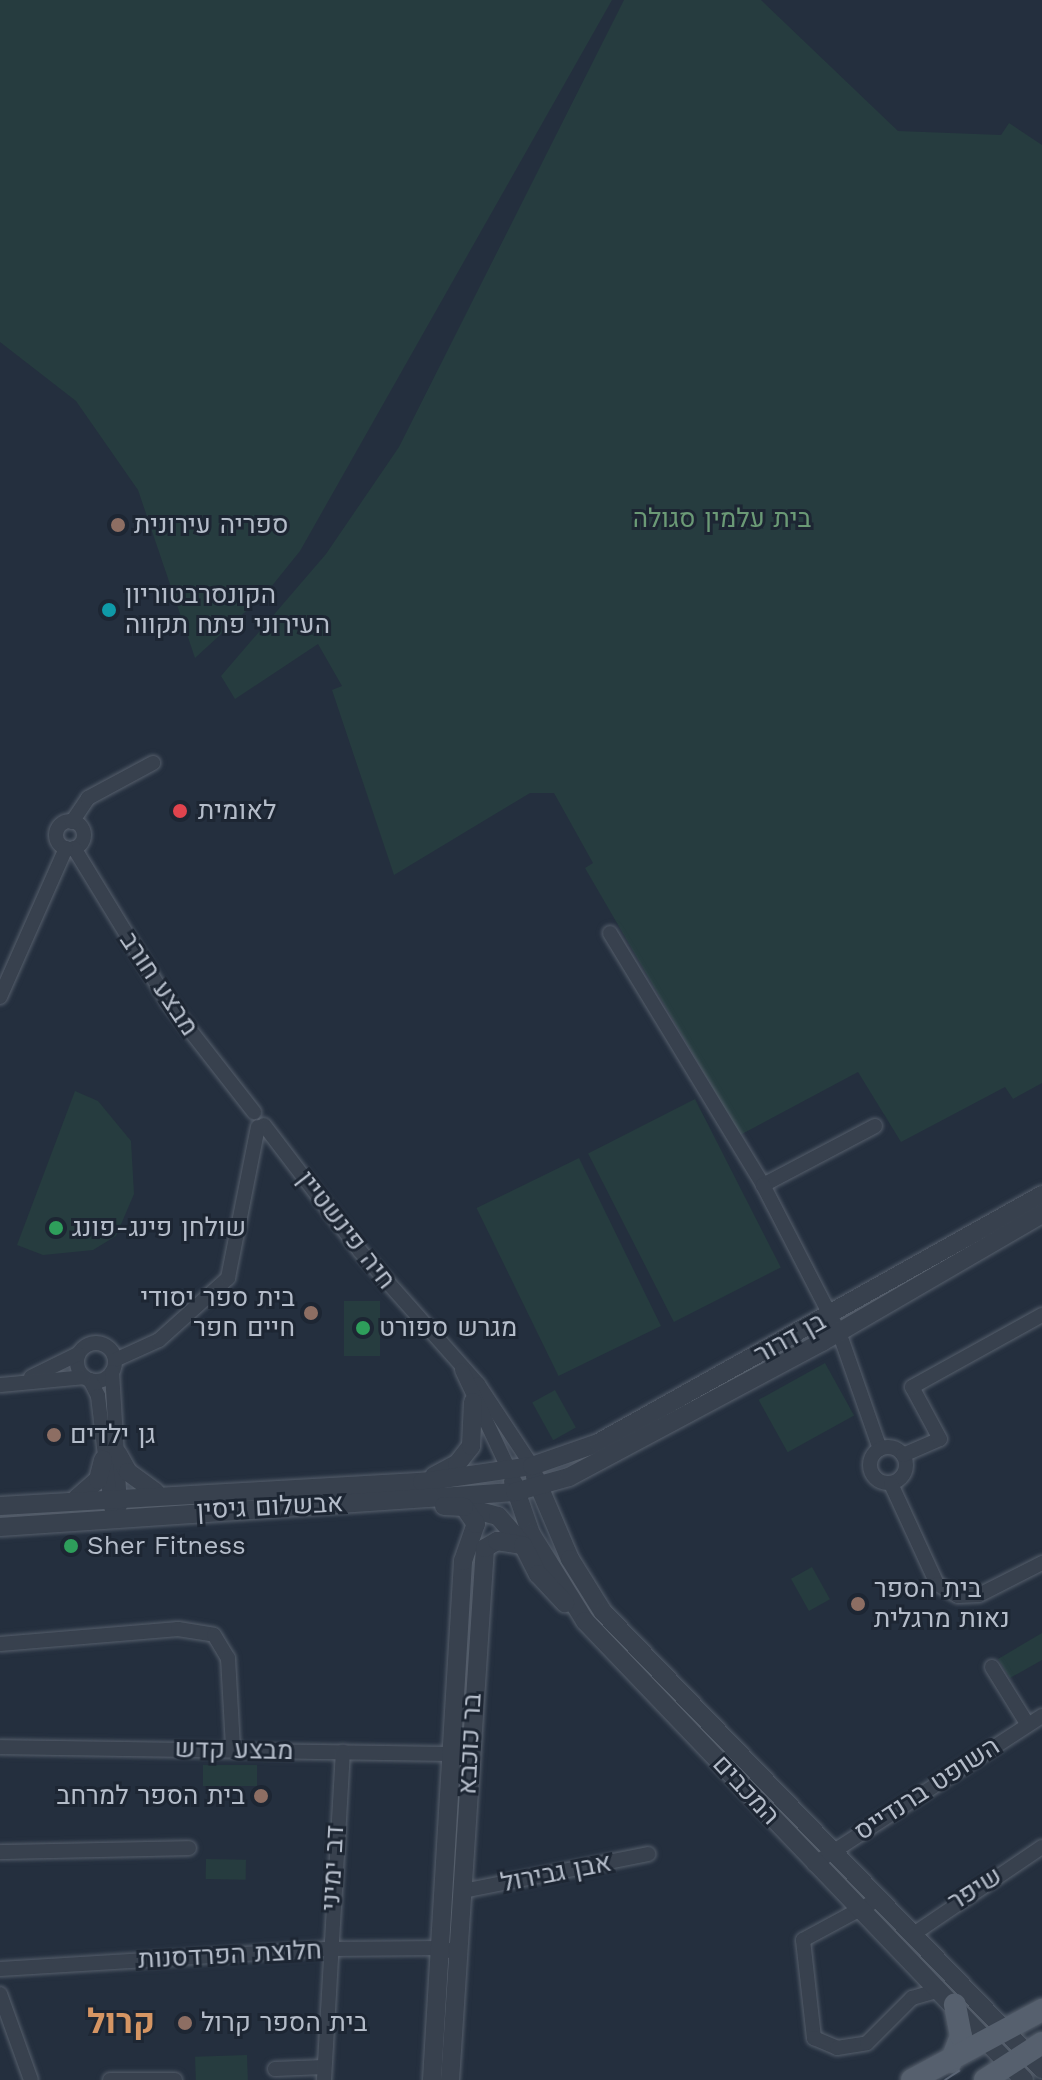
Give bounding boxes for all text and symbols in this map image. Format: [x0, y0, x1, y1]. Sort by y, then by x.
park label: בית עלמין סגולה [633, 503, 811, 535]
place label: ספריה עירונית [134, 509, 288, 541]
marker: ספריה עירונית [109, 516, 127, 534]
place label: הקונסרבטוריון העירוני פתח תקווה [125, 579, 330, 640]
marker: הקונסרבטוריון העירוני פתח תקווה [100, 601, 118, 619]
place label: לאומית [198, 795, 276, 827]
marker: לאומית [169, 800, 191, 822]
street label: מבצע חורב [113, 926, 205, 1042]
street label: חיה פינשטיין [290, 1165, 402, 1295]
place label: שולחן פינג-פונג [72, 1212, 246, 1244]
marker: שולחן פינג-פונג [47, 1219, 65, 1237]
place label: בית ספר יסודי חיים חפר [140, 1282, 295, 1344]
marker: בית ספר יסודי חיים חפר [302, 1304, 320, 1322]
street label: בן דרור [749, 1306, 831, 1370]
place label: מגרש ספורט [379, 1312, 517, 1344]
marker: מגרש ספורט [354, 1319, 372, 1337]
place label: גן ילדים [70, 1419, 156, 1451]
marker: גן ילדים [45, 1426, 63, 1444]
street label: אבשלום גיסין [196, 1488, 344, 1526]
place label: Sher Fitness [87, 1530, 246, 1562]
marker: Sher Fitness [62, 1537, 80, 1555]
place label: בית הספר נאות מרגלית [874, 1573, 1010, 1634]
marker: בית הספר נאות מרגלית [849, 1595, 867, 1613]
street label: בר כוכבא [452, 1693, 488, 1795]
street label: השופט ברנדייס [849, 1731, 1005, 1847]
street label: מבצע קדש [174, 1733, 294, 1767]
street label: המכבים [706, 1749, 786, 1831]
place label: בית הספר למרחב [56, 1780, 245, 1812]
marker: בית הספר למרחב [252, 1787, 270, 1805]
street label: דב ימיני [315, 1824, 351, 1912]
street label: אבן גבירול [498, 1847, 614, 1899]
street label: שיפר [942, 1861, 1008, 1917]
street label: חלוצת הפרדסנות [137, 1935, 323, 1975]
district label: קרול [87, 2002, 155, 2042]
place label: בית הספר קרול [201, 2007, 367, 2039]
marker: בית הספר קרול [176, 2014, 194, 2032]

